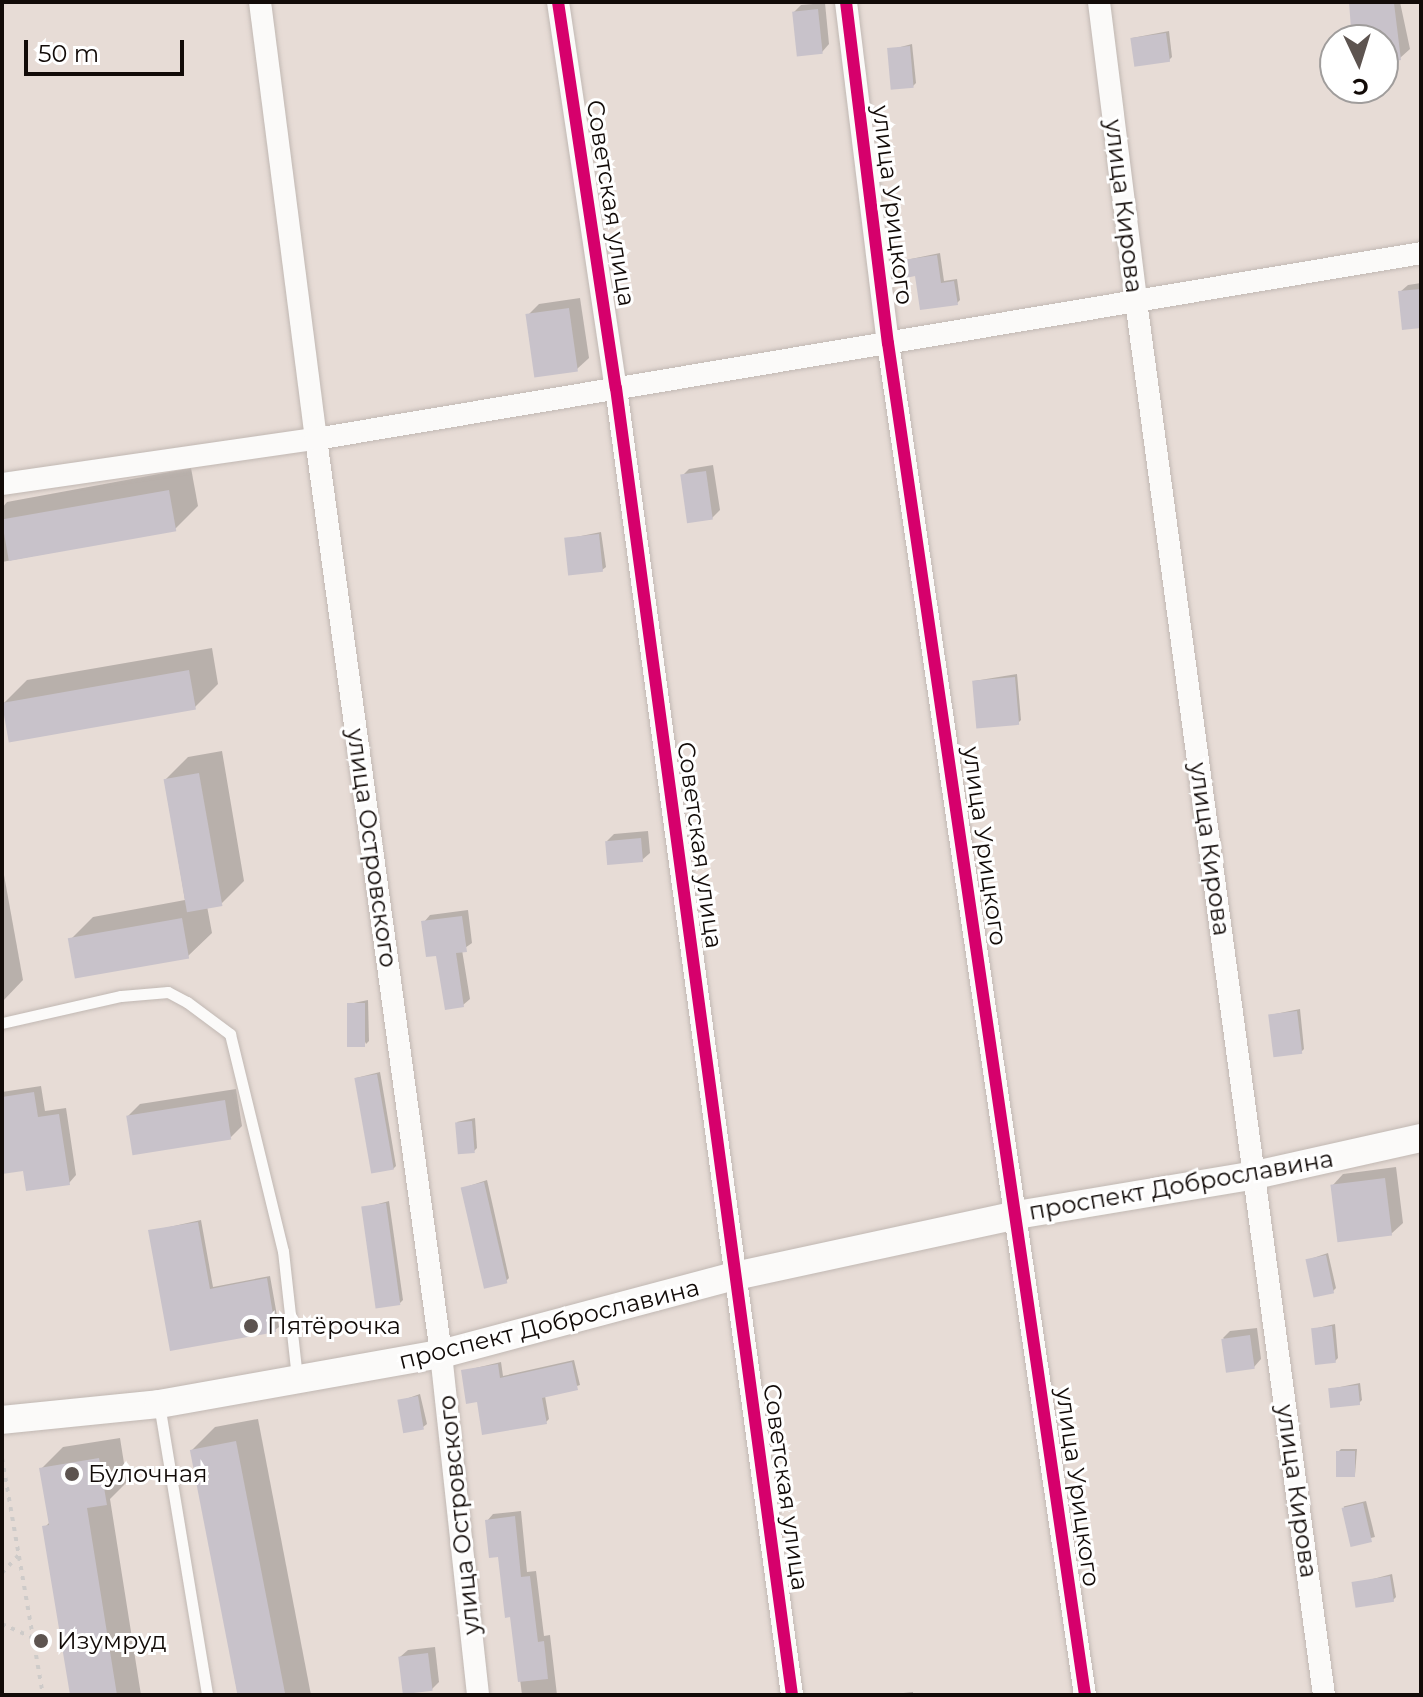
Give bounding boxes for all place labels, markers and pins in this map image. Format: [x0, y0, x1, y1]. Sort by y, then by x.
place label: Пятёрочка [267, 1312, 401, 1340]
marker: Пятёрочка [242, 1317, 260, 1335]
place label: Булочная [88, 1460, 207, 1488]
marker: Булочная [63, 1465, 81, 1483]
place label: Изумруд [57, 1627, 167, 1655]
marker: Изумруд [32, 1632, 50, 1650]

